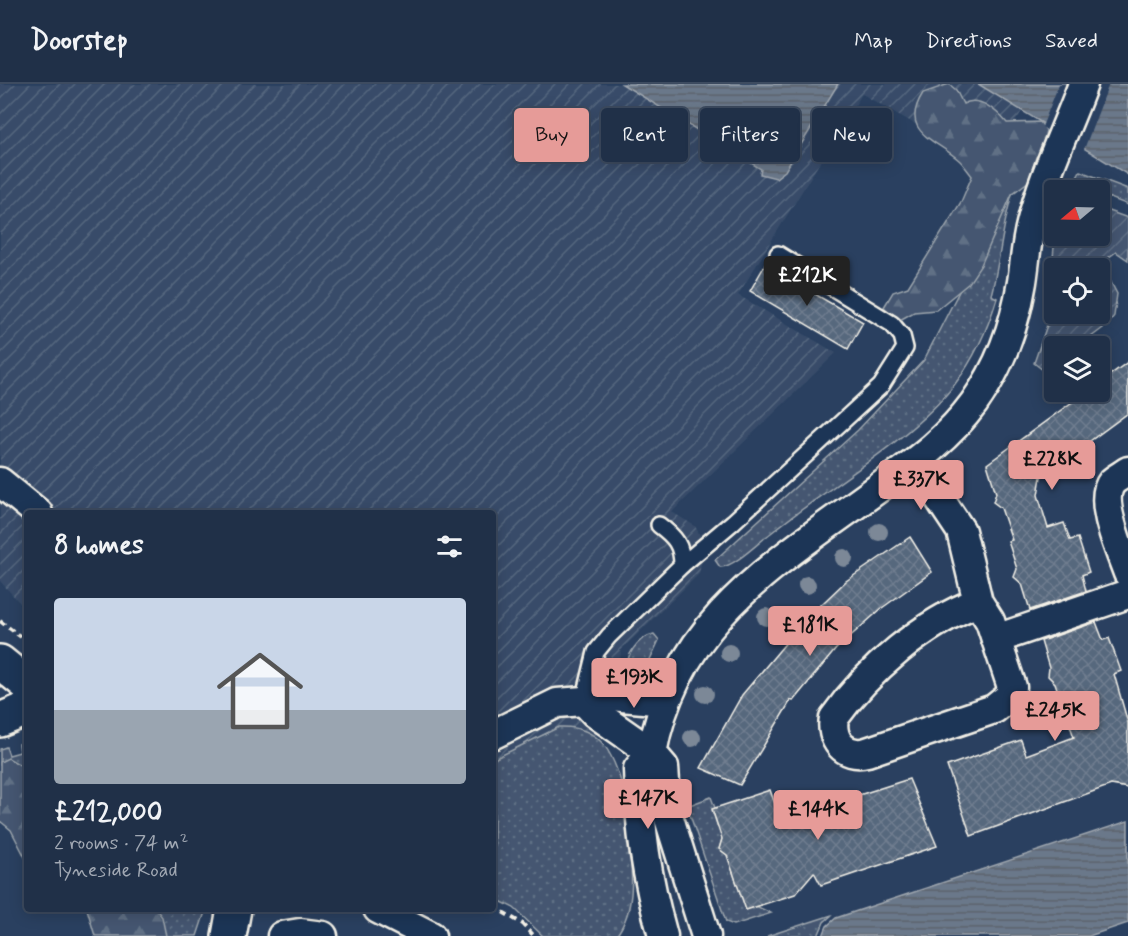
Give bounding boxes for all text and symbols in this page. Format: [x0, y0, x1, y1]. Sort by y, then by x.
text: Doorstep [30, 23, 128, 60]
text: Map [854, 27, 893, 55]
text: Directions [926, 27, 1012, 55]
text: Saved [1045, 27, 1098, 55]
chip: Buy [514, 108, 589, 162]
chip: Rent [601, 108, 688, 162]
chip: Filters [700, 108, 800, 162]
chip: New [812, 108, 892, 162]
north arrow [1044, 180, 1110, 246]
map controls [1044, 180, 1110, 402]
pin: £212K [765, 256, 849, 307]
button: locate [1044, 258, 1110, 324]
text: £212K [778, 262, 836, 289]
button: layers [1044, 336, 1110, 402]
pin: £228K [1010, 440, 1094, 491]
text: £228K [1022, 446, 1082, 473]
pin: £337K [879, 460, 963, 511]
text: £337K [893, 466, 949, 493]
text: 8 homes [54, 529, 144, 563]
icon: filters [433, 530, 466, 563]
pin: £181K [768, 606, 852, 657]
text: £181K [782, 612, 838, 639]
icon: home [206, 637, 314, 745]
pin: £193K [592, 658, 676, 709]
text: £193K [605, 664, 663, 691]
pin: £245K [1013, 691, 1097, 742]
text: £245K [1024, 697, 1086, 724]
pin: £147K [606, 779, 690, 830]
text: £147K [618, 785, 678, 812]
pin: £144K [776, 790, 860, 841]
text: £212,000 [54, 796, 162, 830]
text: £144K [787, 796, 849, 823]
text: 2 rooms · 74 m² [54, 830, 188, 857]
text: Tyneside Road [54, 857, 178, 884]

